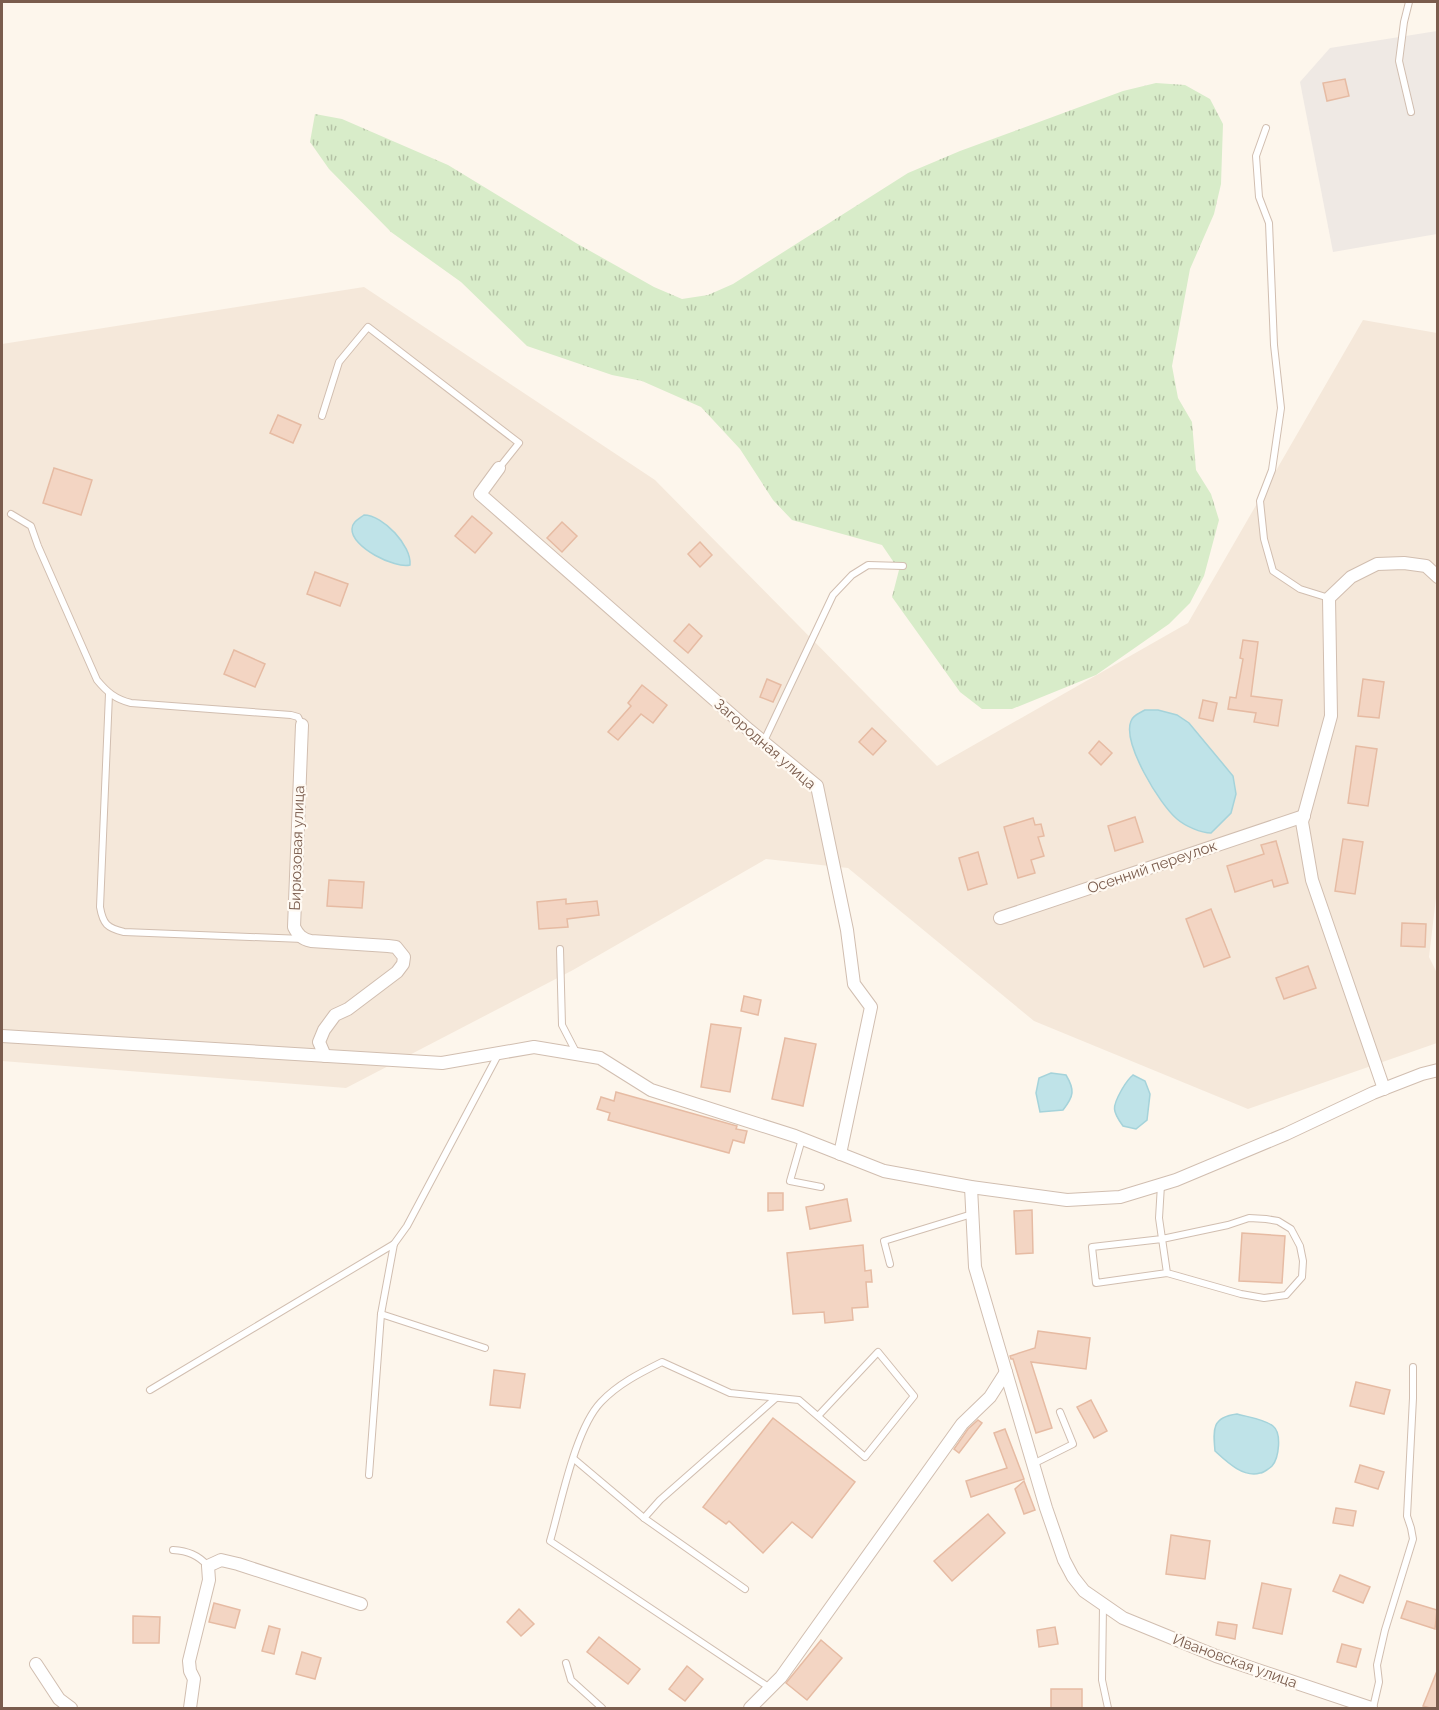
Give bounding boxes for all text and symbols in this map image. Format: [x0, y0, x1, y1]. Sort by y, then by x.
street label: Загородная улица [710, 695, 820, 793]
street label: Бирюзовая улица [286, 785, 308, 911]
street label: Осенний переулок [1085, 836, 1219, 898]
street label: Ивановская улица [1170, 1630, 1300, 1692]

